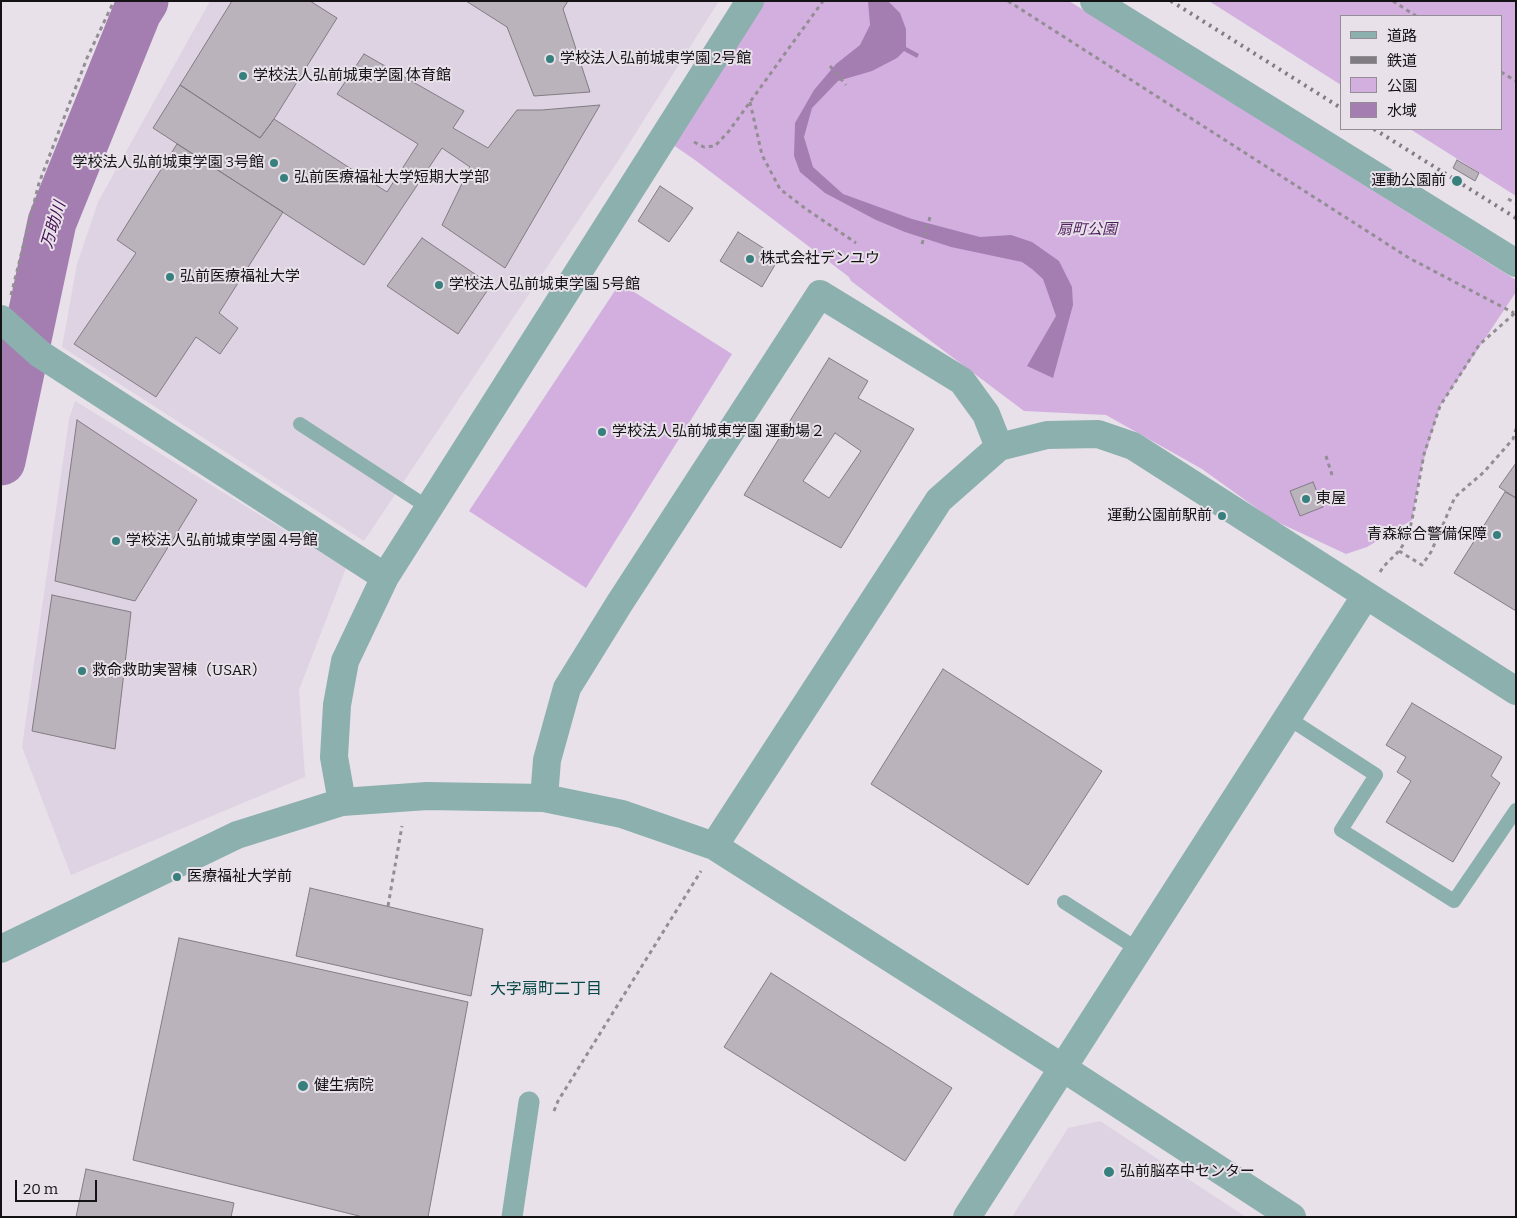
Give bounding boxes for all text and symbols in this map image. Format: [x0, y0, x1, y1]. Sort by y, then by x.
legend [1340, 15, 1502, 130]
text: 道路 [1387, 27, 1417, 45]
place label: 学校法人弘前城東学園 2号館 [560, 50, 751, 68]
text: 鉄道 [1387, 52, 1417, 70]
marker: 学校法人弘前城東学園 2号館 [544, 53, 556, 65]
place label: 学校法人弘前城東学園 体育館 [253, 67, 451, 85]
marker: 学校法人弘前城東学園 体育館 [237, 70, 249, 82]
text: 公園 [1387, 77, 1417, 95]
text: 水域 [1387, 102, 1417, 120]
place label: 学校法人弘前城東学園 3号館 [72, 154, 264, 172]
marker: 学校法人弘前城東学園 3号館 [268, 157, 280, 169]
place label: 弘前医療福祉大学短期大学部 [294, 169, 489, 187]
marker: 弘前医療福祉大学短期大学部 [278, 172, 290, 184]
place label: 運動公園前 [1371, 172, 1446, 190]
marker: 運動公園前 [1450, 174, 1464, 188]
water label: 万助川 [38, 199, 70, 251]
park label: 扇町公園 [1057, 221, 1117, 239]
place label: 株式会社デンユウ [760, 250, 880, 268]
marker: 株式会社デンユウ [744, 253, 756, 265]
place label: 弘前医療福祉大学 [180, 268, 300, 286]
marker: 弘前医療福祉大学 [164, 271, 176, 283]
place label: 学校法人弘前城東学園 5号館 [449, 276, 640, 294]
marker: 学校法人弘前城東学園 5号館 [433, 279, 445, 291]
place label: 学校法人弘前城東学園 運動場２ [612, 423, 825, 441]
marker: 学校法人弘前城東学園 運動場２ [596, 426, 608, 438]
place label: 東屋 [1316, 490, 1346, 508]
marker: 東屋 [1300, 493, 1312, 505]
place label: 運動公園前駅前 [1107, 507, 1212, 525]
marker: 運動公園前駅前 [1216, 510, 1228, 522]
place label: 青森綜合警備保障 [1367, 526, 1487, 544]
marker: 青森綜合警備保障 [1491, 529, 1503, 541]
place label: 学校法人弘前城東学園 4号館 [126, 532, 318, 550]
marker: 学校法人弘前城東学園 4号館 [110, 535, 122, 547]
place label: 救命救助実習棟（USAR） [92, 662, 267, 680]
marker: 救命救助実習棟（USAR） [76, 665, 88, 677]
place label: 医療福祉大学前 [187, 868, 292, 886]
marker: 医療福祉大学前 [171, 871, 183, 883]
district label: 大字扇町二丁目 [490, 980, 602, 1000]
place label: 健生病院 [314, 1077, 374, 1095]
marker: 健生病院 [296, 1079, 310, 1093]
place label: 弘前脳卒中センター [1120, 1163, 1255, 1181]
marker: 弘前脳卒中センター [1102, 1165, 1116, 1179]
scale bar [18, 1170, 100, 1202]
text: 20 m [23, 1180, 58, 1198]

